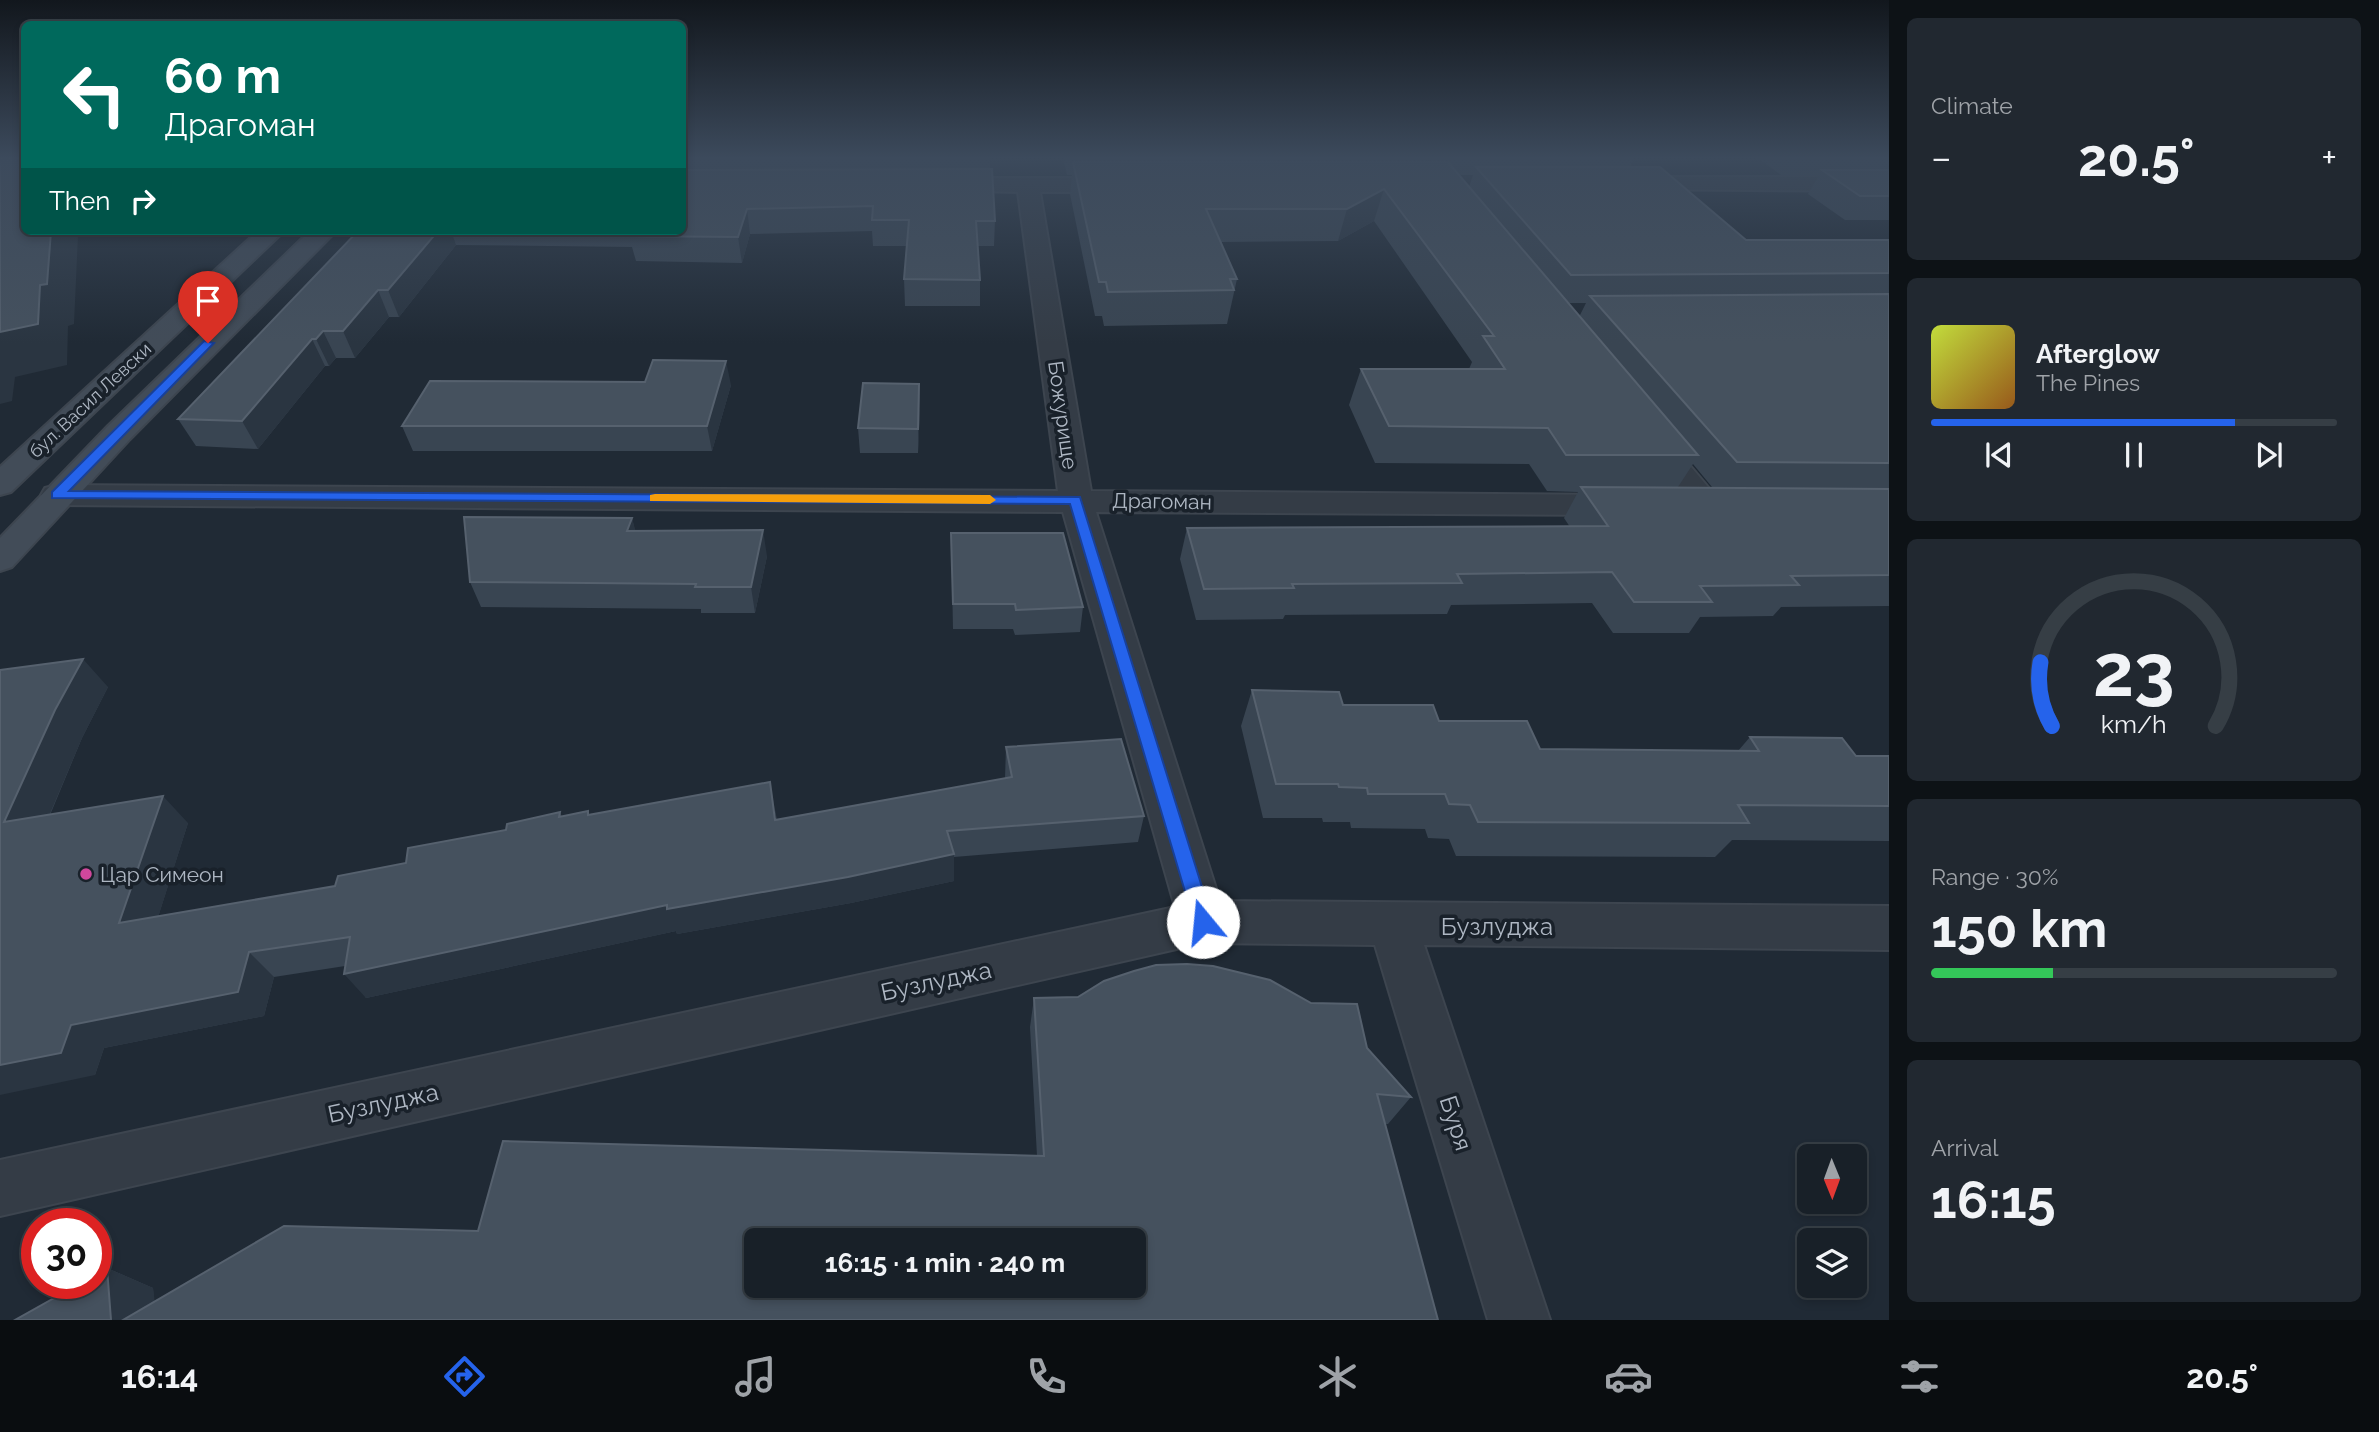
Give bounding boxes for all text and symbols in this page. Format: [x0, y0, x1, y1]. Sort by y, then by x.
text: 60 m [164, 47, 281, 104]
icon: left [49, 49, 140, 140]
text: Climate [1931, 92, 2013, 119]
text: Драгоман [164, 106, 316, 143]
text: 20.5° [2078, 127, 2195, 188]
text: − [1931, 135, 1951, 180]
text: + [2321, 135, 2337, 180]
icon: right [124, 182, 162, 220]
text: Then [49, 186, 110, 216]
pin [178, 271, 238, 343]
icon: arrive [189, 282, 227, 320]
street label: бул. Васил Левски [25, 338, 155, 462]
text: Afterglow [2036, 339, 2160, 369]
street label: Божурище [1043, 359, 1083, 471]
text: The Pines [2036, 369, 2140, 396]
icon: previous [1980, 436, 2018, 474]
icon: pause [2115, 436, 2153, 474]
icon: next [2250, 436, 2288, 474]
street label: Драгоман [1112, 488, 1212, 514]
text: 23 [2093, 628, 2175, 713]
text: km/h [2101, 709, 2167, 739]
place label: Цар Симеон [100, 862, 224, 887]
text: Range · 30% [1931, 863, 2058, 890]
marker: Цар Симеон [78, 866, 94, 882]
position arrow [1166, 885, 1240, 959]
text: 150 km [1931, 898, 2107, 959]
street label: Бузлуджа [1441, 912, 1553, 941]
street label: Бузлуджа [878, 955, 994, 1007]
street label: Бузлуджа [325, 1077, 441, 1129]
street label: Буря [1434, 1092, 1478, 1154]
text: Arrival [1931, 1134, 1998, 1161]
north arrow [1797, 1144, 1867, 1214]
map controls [1797, 1144, 1867, 1298]
text: 16:15 [1931, 1169, 2056, 1230]
speed limit sign: 30 [21, 1208, 112, 1299]
button: layers [1797, 1228, 1867, 1298]
text: 16:15 · 1 min · 240 m [825, 1248, 1065, 1278]
icon: directions [440, 1352, 489, 1401]
icon: music [731, 1352, 780, 1401]
icon: phone [1022, 1352, 1071, 1401]
icon: climate [1313, 1352, 1362, 1401]
icon: car [1604, 1352, 1653, 1401]
icon: filters [1895, 1352, 1944, 1401]
text: 16:14 [121, 1358, 198, 1395]
text: 20.5° [2186, 1358, 2258, 1395]

